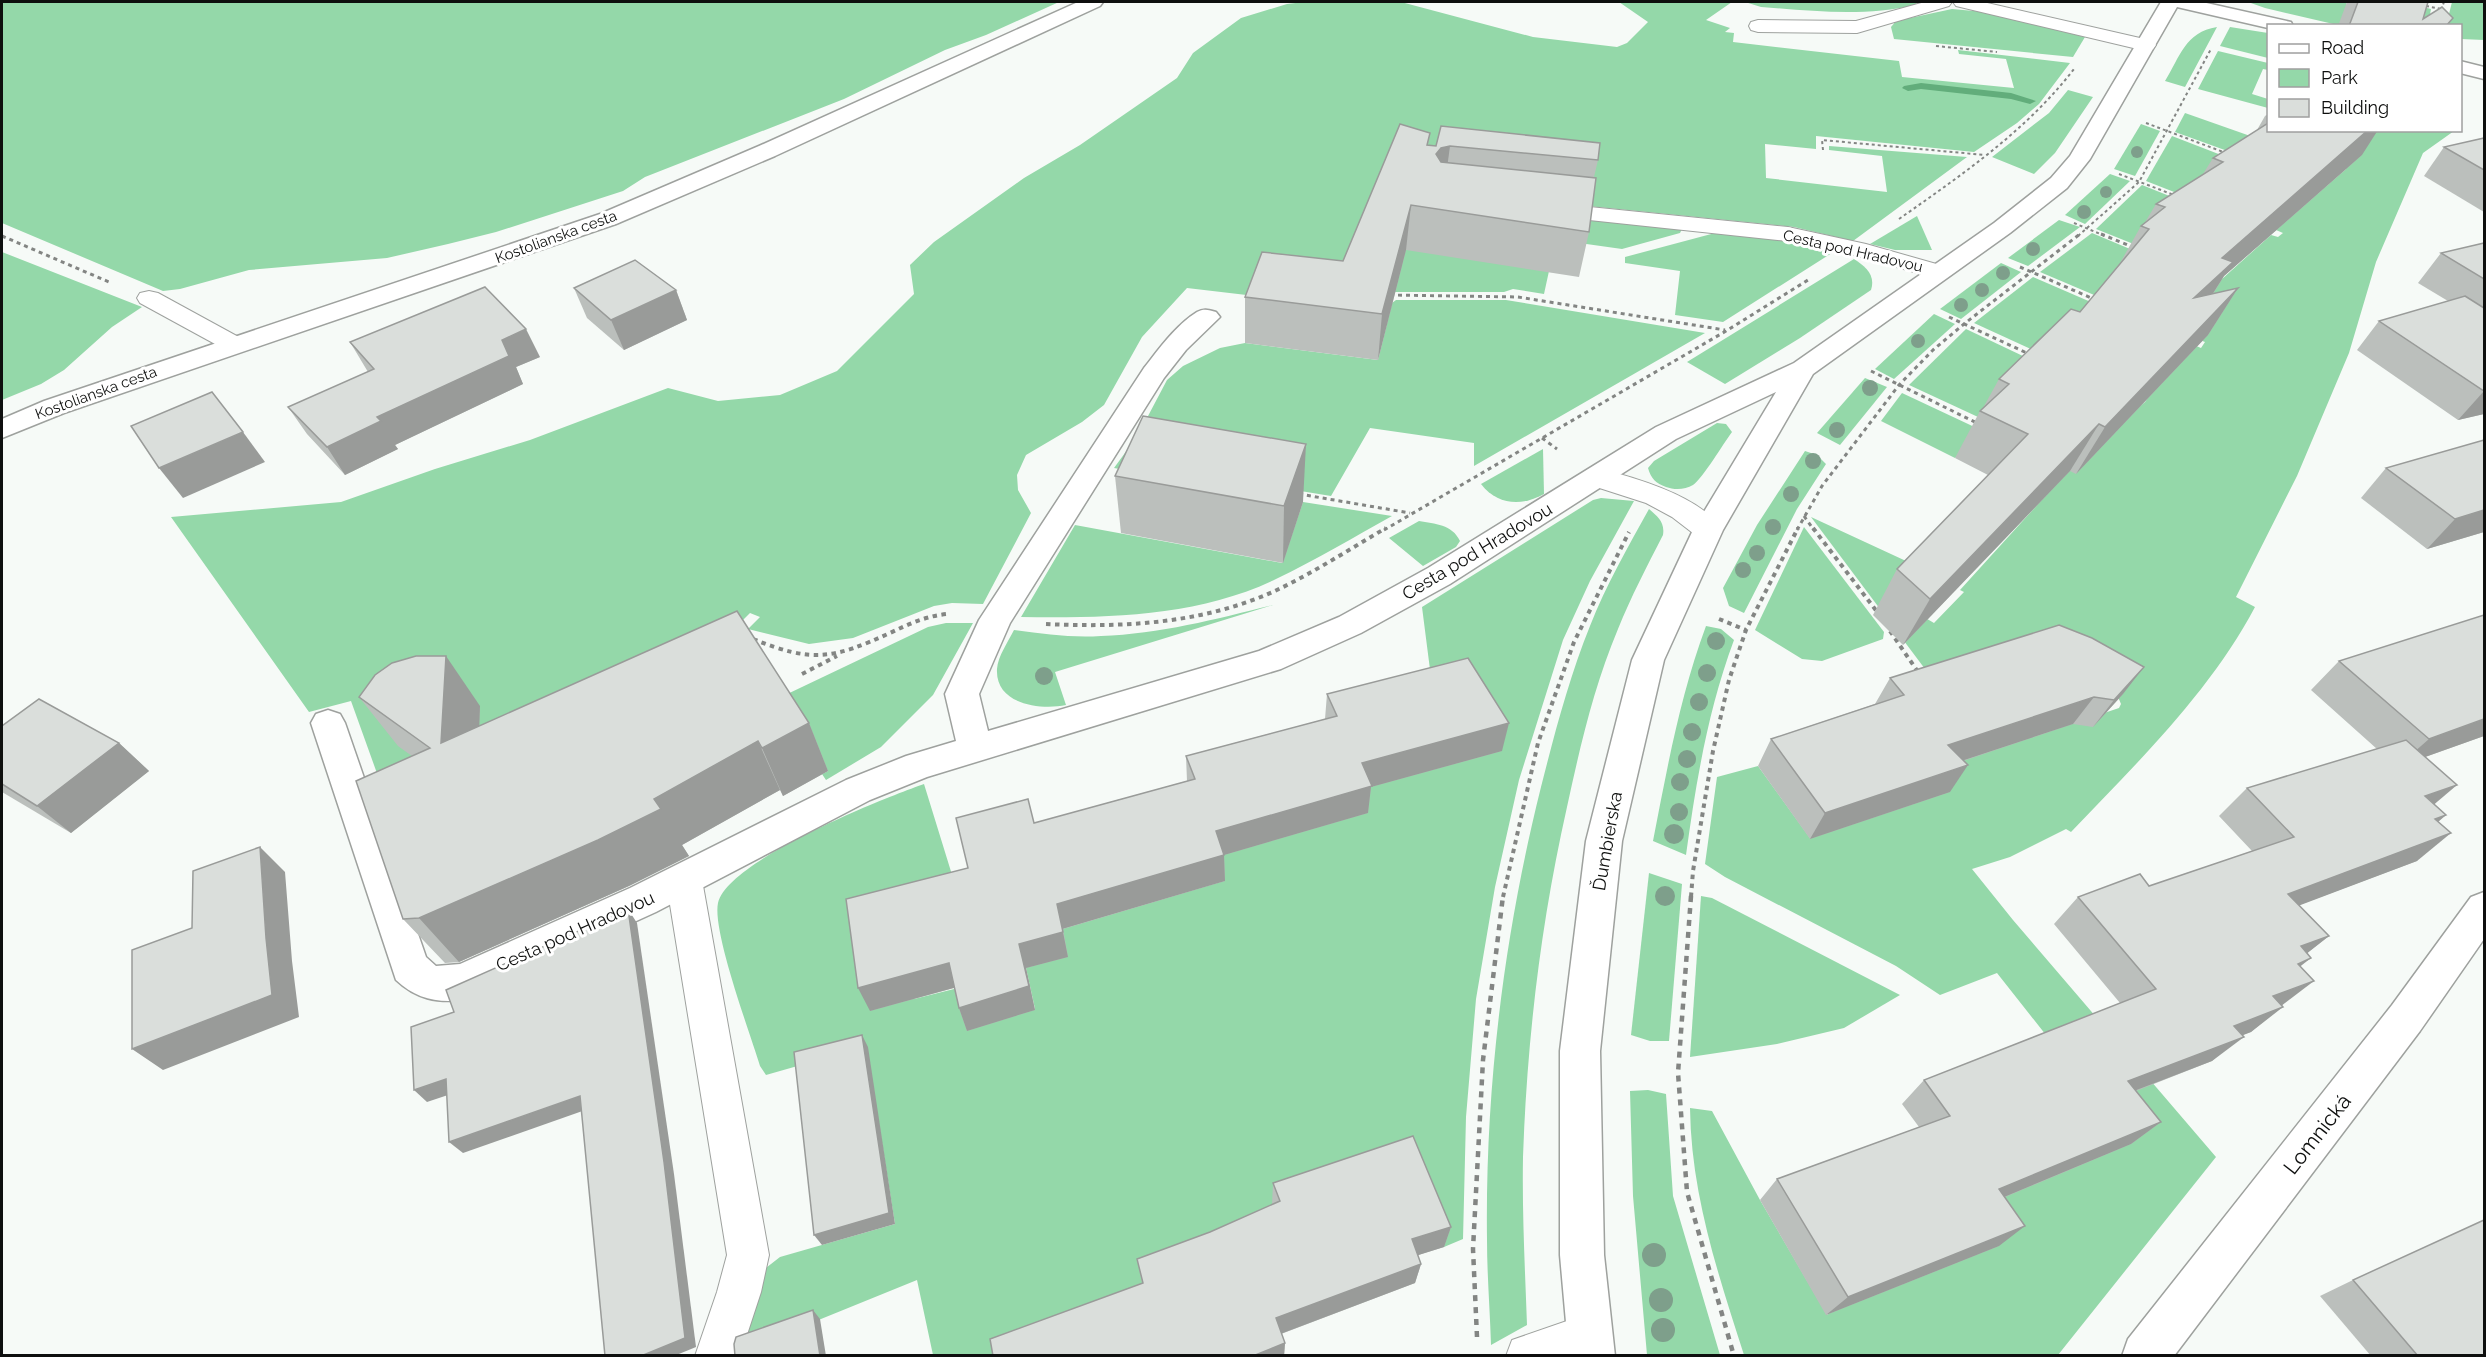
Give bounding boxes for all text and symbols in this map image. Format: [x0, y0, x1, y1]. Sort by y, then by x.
legend [2267, 24, 2462, 132]
text: Road [2321, 37, 2364, 58]
text: Park [2321, 67, 2358, 88]
text: Building [2321, 97, 2389, 118]
street label: Kostolianska cesta [493, 207, 619, 267]
street label: Cesta pod Hradovou [1781, 226, 1925, 276]
street label: Kostolianska cesta [33, 363, 159, 423]
street label: Cesta pod Hradovou [1398, 498, 1556, 604]
street label: Ďumbierska [1587, 790, 1626, 892]
street label: Cesta pod Hradovou [492, 887, 658, 975]
street label: Lomnická [2278, 1089, 2356, 1179]

